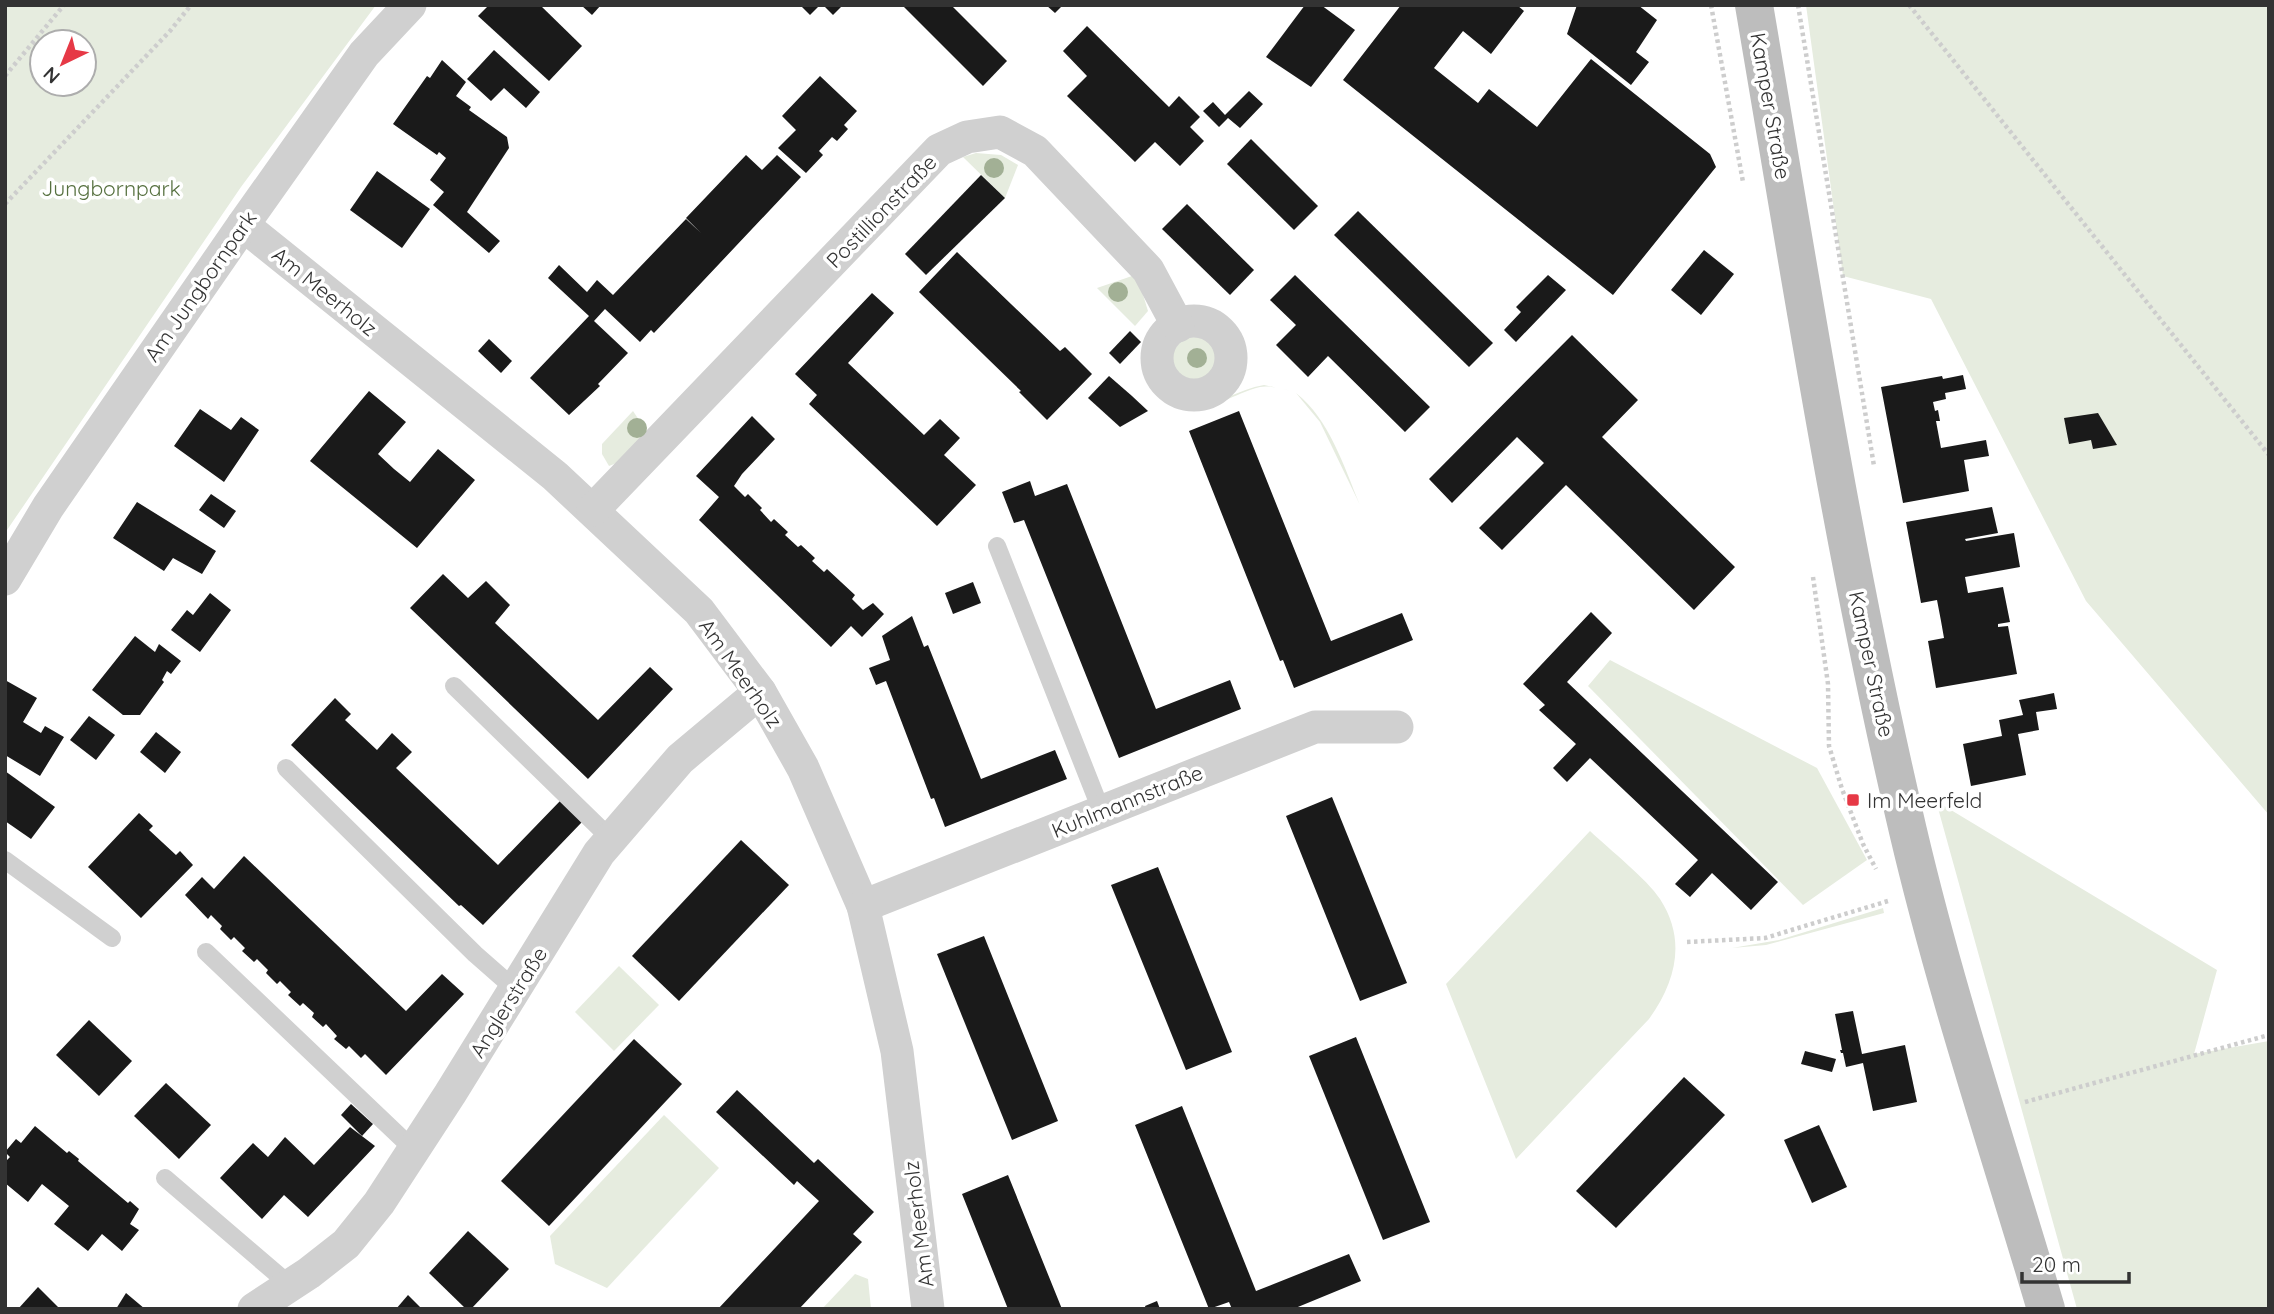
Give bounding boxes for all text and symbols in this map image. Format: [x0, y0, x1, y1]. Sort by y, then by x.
north arrow [28, 28, 98, 98]
street label: Kamper Straße [1745, 31, 1797, 181]
text: N [38, 62, 65, 89]
street label: Postillionstraße [820, 149, 942, 273]
park label: Jungbornpark [41, 175, 181, 201]
street label: Am Jungbornpark [138, 206, 262, 366]
street label: Am Meerholz [267, 241, 383, 341]
street label: Kamper Straße [1844, 589, 1900, 739]
street label: Am Meerholz [694, 613, 788, 733]
street label: Kuhlmannstraße [1048, 759, 1206, 843]
place label: Im Meerfeld [1867, 787, 1982, 813]
marker: Im Meerfeld [1845, 792, 1861, 808]
street label: Anglerstraße [464, 942, 552, 1062]
street label: Am Meerholz [897, 1159, 939, 1289]
scale bar [2022, 1240, 2129, 1284]
text: 20 m [2032, 1251, 2081, 1277]

